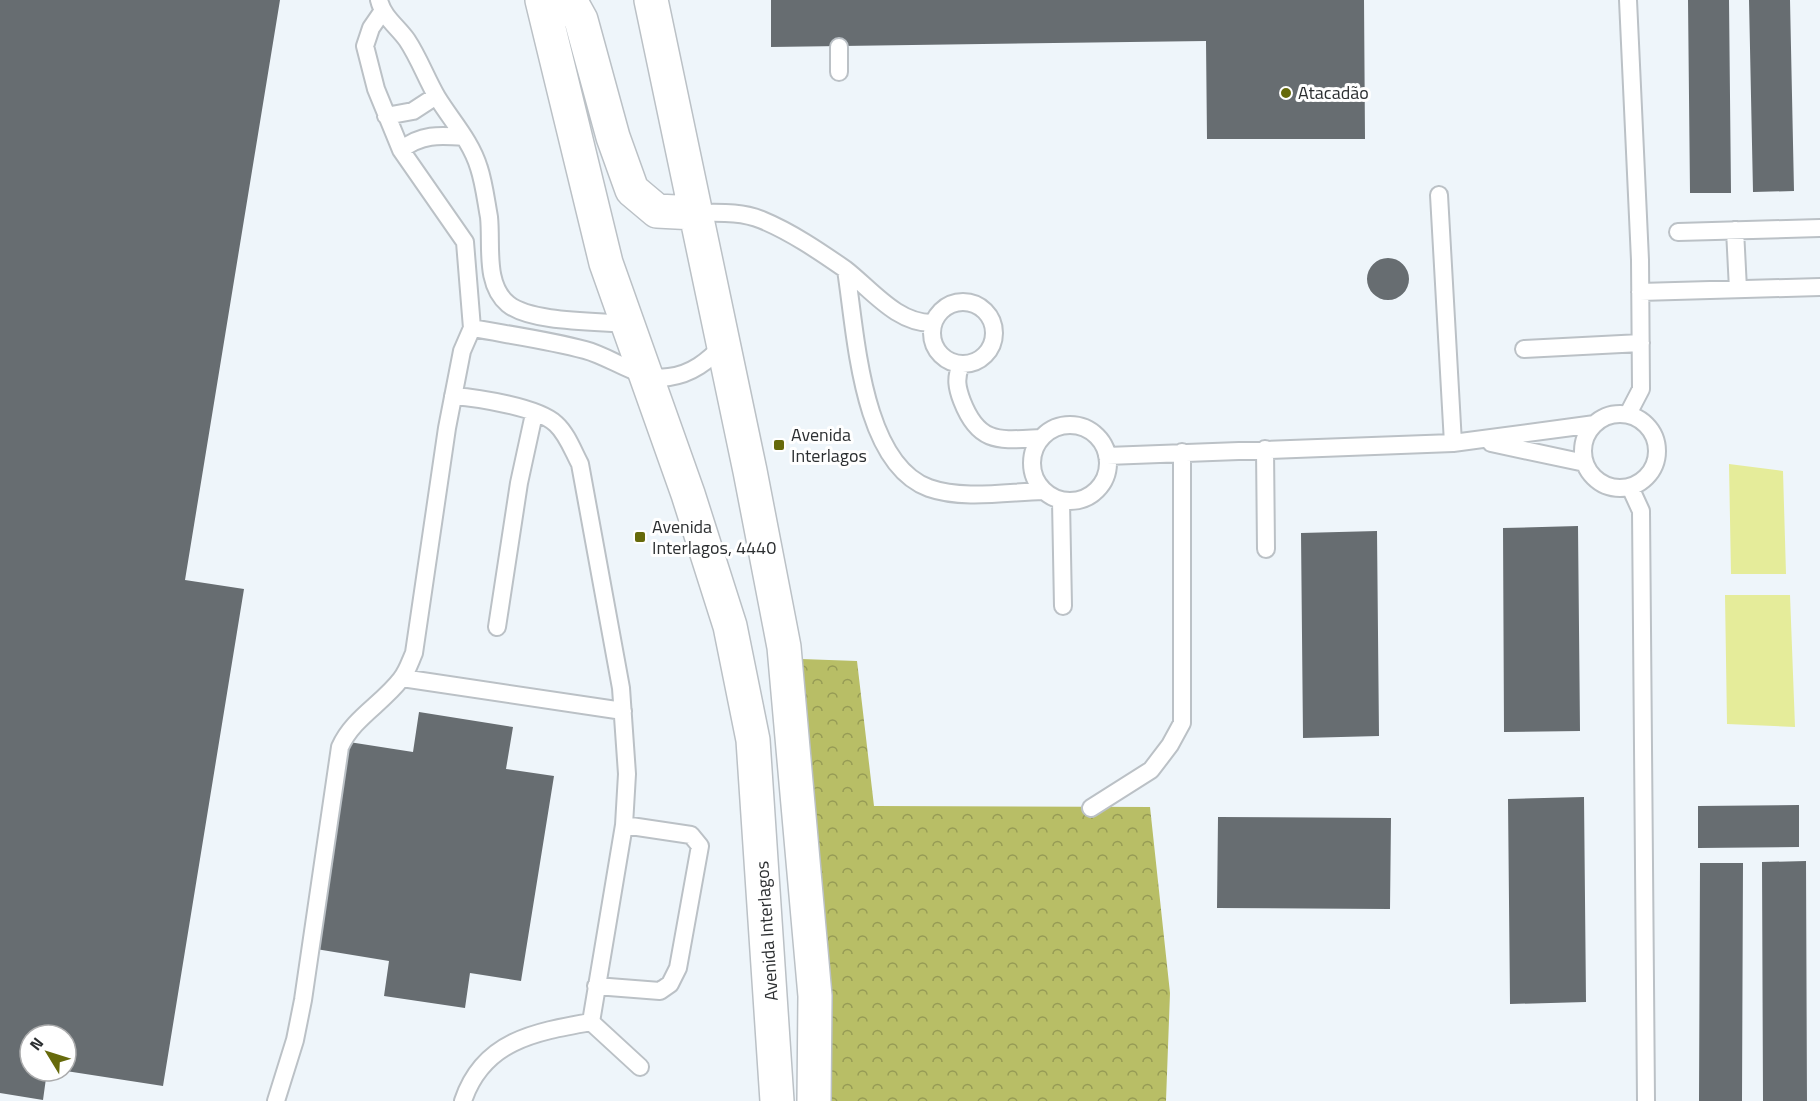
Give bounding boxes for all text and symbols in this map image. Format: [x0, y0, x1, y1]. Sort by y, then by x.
place label: Atacadão [1298, 79, 1369, 106]
marker: Atacadão [1279, 86, 1293, 100]
place label: Avenida Interlagos [791, 421, 867, 469]
marker: Avenida Interlagos [772, 438, 786, 452]
place label: Avenida Interlagos, 4440 [652, 513, 776, 561]
marker: Avenida Interlagos, 4440 [633, 530, 647, 544]
street label: Avenida Interlagos [748, 860, 785, 1002]
north arrow [18, 1023, 78, 1083]
text: N [23, 1032, 49, 1056]

